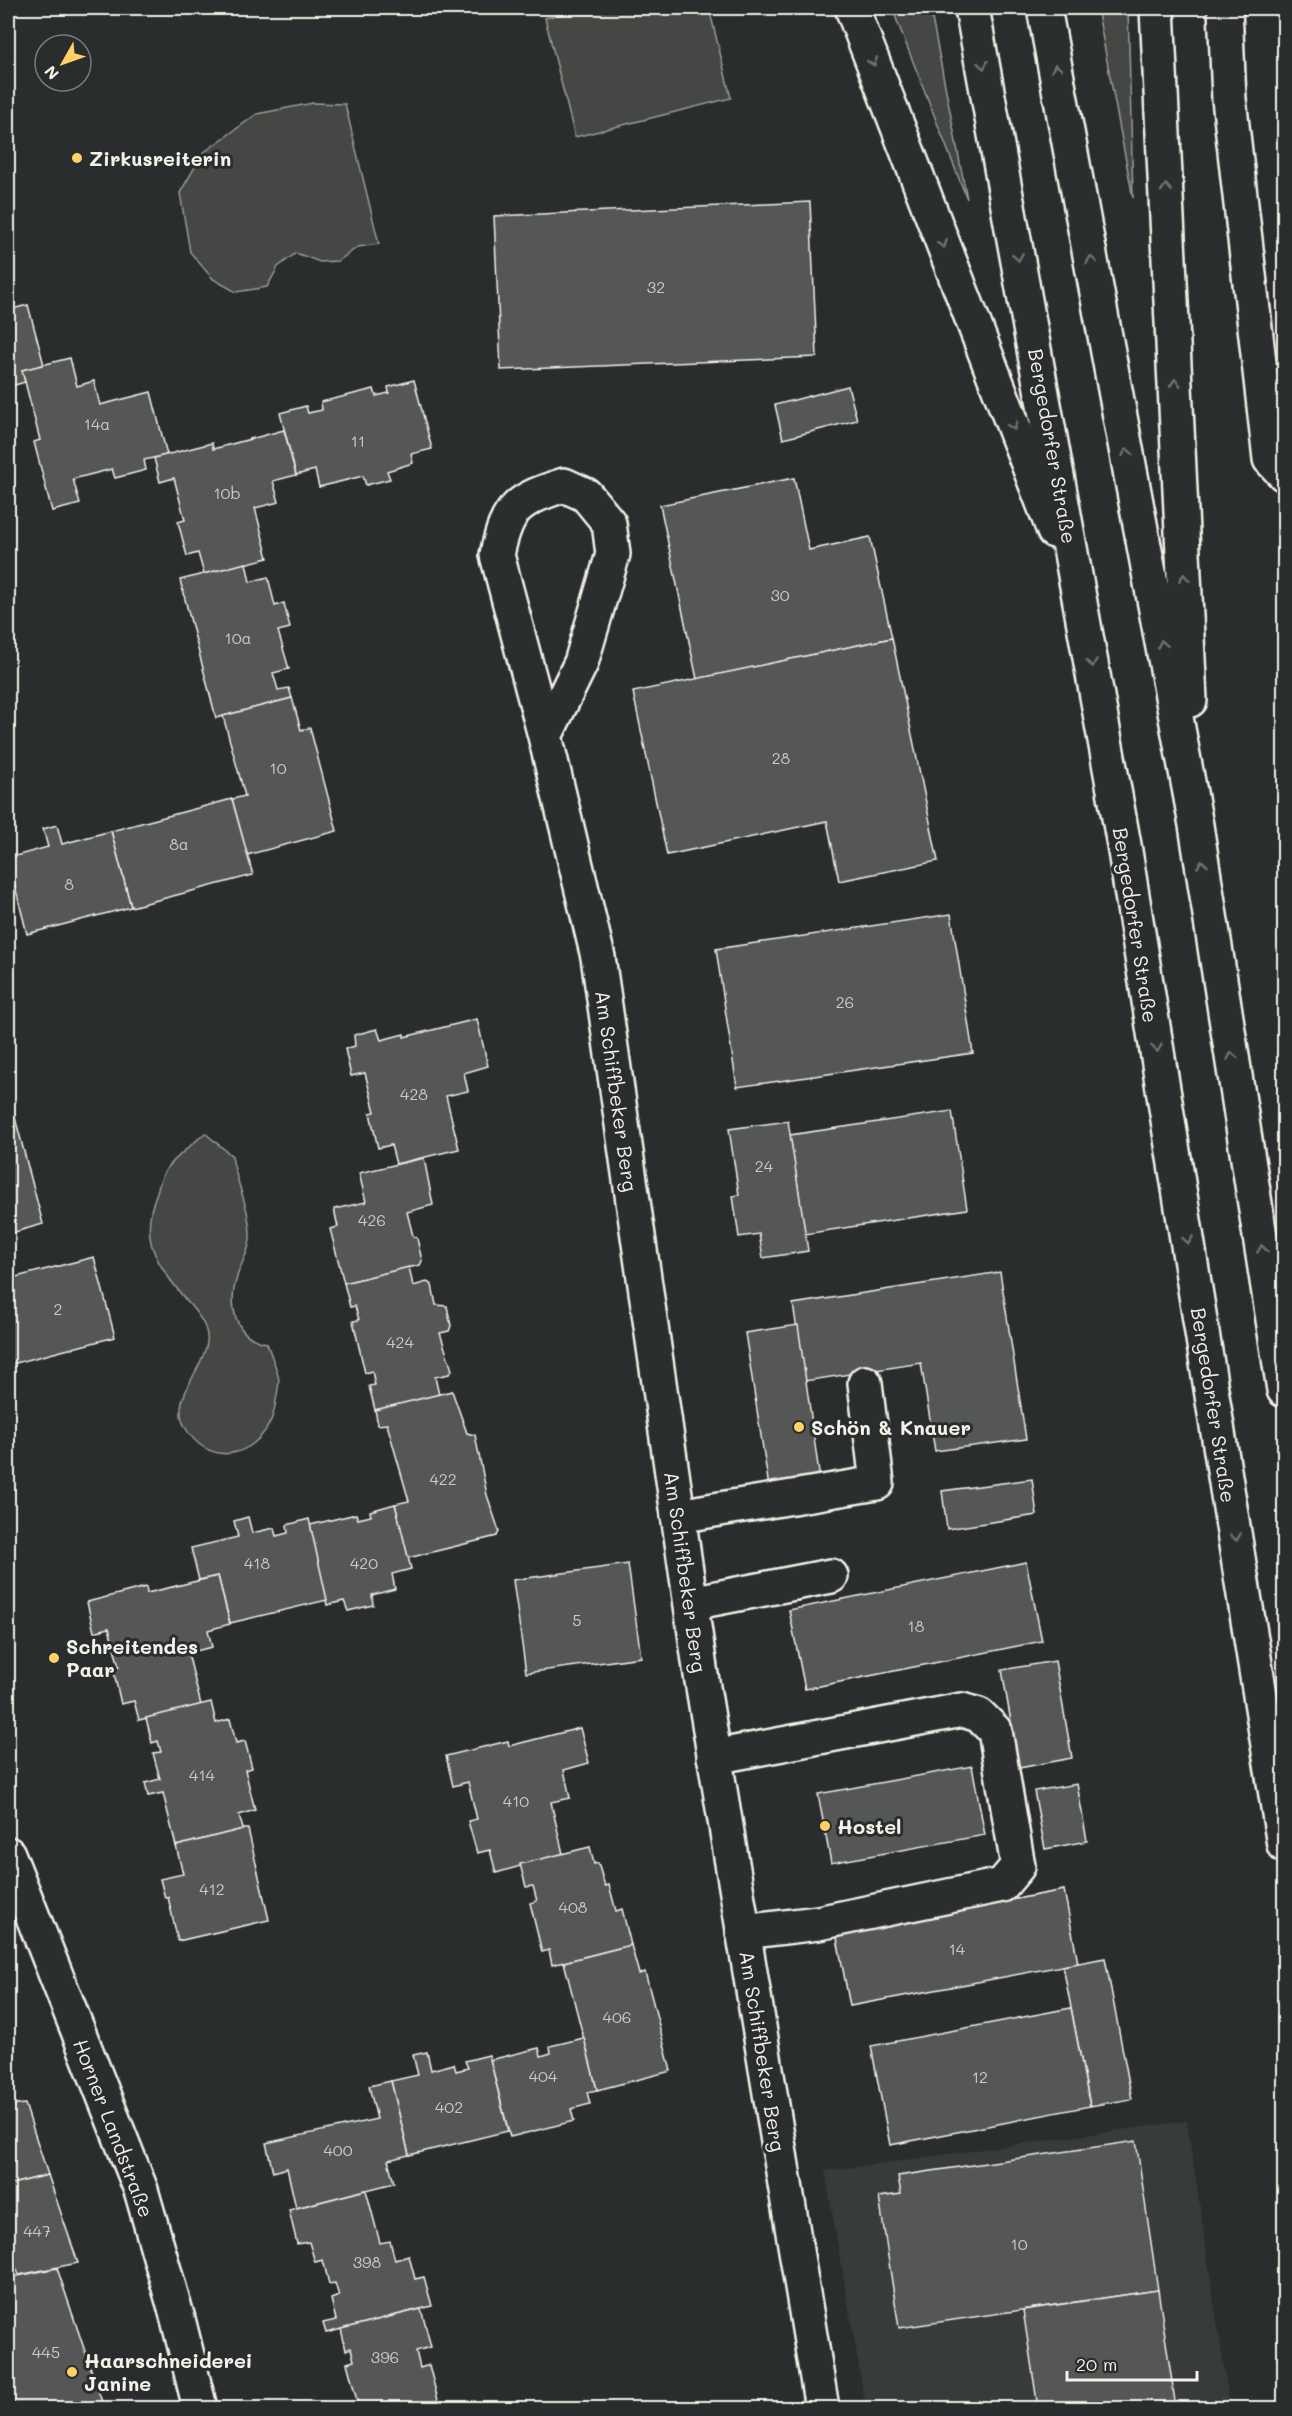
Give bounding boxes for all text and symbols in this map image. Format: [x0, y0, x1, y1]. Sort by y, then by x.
north arrow [33, 33, 93, 93]
one-way arrow [866, 56, 879, 67]
one-way arrow [976, 60, 989, 70]
text: N [39, 62, 63, 84]
one-way arrow [1050, 64, 1063, 74]
place label: Zirkusreiterin [89, 145, 231, 171]
marker: Zirkusreiterin [70, 151, 84, 165]
one-way arrow [1159, 184, 1172, 193]
one-way arrow [936, 238, 949, 249]
one-way arrow [1011, 251, 1024, 261]
one-way arrow [1085, 255, 1098, 265]
house number: 32 [647, 276, 665, 297]
street label: Bergedorfer Straße [1023, 346, 1083, 546]
one-way arrow [1168, 379, 1181, 388]
house number: 14a [84, 413, 110, 434]
one-way arrow [1006, 420, 1019, 431]
house number: 11 [351, 430, 365, 451]
one-way arrow [1121, 447, 1134, 457]
house number: 10b [213, 482, 241, 503]
one-way arrow [1178, 573, 1191, 582]
house number: 30 [770, 584, 790, 605]
house number: 10a [225, 627, 252, 648]
one-way arrow [1156, 639, 1169, 649]
one-way arrow [1086, 658, 1098, 667]
house number: 28 [772, 747, 791, 768]
house number: 10 [269, 757, 287, 778]
street label: Bergedorfer Straße [1108, 825, 1164, 1025]
house number: 8a [169, 833, 189, 854]
one-way arrow [1196, 859, 1209, 869]
house number: 8 [64, 873, 74, 894]
street label: Am Schiffbeker Berg [590, 989, 644, 1193]
house number: 26 [836, 991, 854, 1012]
one-way arrow [1150, 1043, 1162, 1053]
one-way arrow [1227, 1052, 1239, 1061]
house number: 428 [400, 1083, 428, 1104]
house number: 24 [755, 1155, 774, 1176]
house number: 426 [358, 1209, 386, 1230]
one-way arrow [1181, 1236, 1193, 1245]
one-way arrow [1257, 1244, 1269, 1253]
house number: 2 [54, 1298, 62, 1319]
street label: Bergedorfer Straße [1186, 1305, 1242, 1505]
house number: 424 [386, 1331, 414, 1352]
place label: Schön & Knauer [811, 1414, 971, 1440]
marker: Schön & Knauer [792, 1420, 806, 1434]
house number: 422 [429, 1468, 457, 1489]
street label: Am Schiffbeker Berg [659, 1470, 713, 1674]
one-way arrow [1229, 1532, 1241, 1541]
house number: 418 [244, 1552, 270, 1573]
house number: 420 [350, 1552, 378, 1573]
house number: 5 [572, 1609, 582, 1630]
house number: 18 [908, 1615, 925, 1636]
place label: Schreitendes Paar [66, 1633, 198, 1682]
marker: Schreitendes Paar [47, 1651, 61, 1665]
house number: 414 [189, 1764, 216, 1785]
house number: 410 [503, 1790, 529, 1811]
place label: Hostel [837, 1813, 902, 1839]
marker: Hostel [818, 1819, 832, 1833]
house number: 412 [199, 1878, 225, 1899]
house number: 408 [559, 1896, 588, 1917]
house number: 14 [949, 1938, 966, 1959]
street label: Am Schiffbeker Berg [734, 1949, 792, 2153]
house number: 406 [603, 2006, 631, 2027]
street label: Horner Landstraße [68, 2035, 160, 2221]
house number: 404 [529, 2065, 558, 2086]
house number: 12 [972, 2066, 988, 2087]
house number: 402 [435, 2096, 463, 2117]
house number: 400 [323, 2139, 353, 2160]
house number: 447 [23, 2220, 51, 2241]
house number: 10 [1010, 2233, 1028, 2254]
house number: 398 [353, 2251, 382, 2272]
house number: 445 [32, 2341, 60, 2362]
scale bar [1067, 2344, 1198, 2382]
house number: 396 [371, 2346, 399, 2367]
place label: Haarschneiderei Janine [84, 2347, 253, 2396]
text: 20 m [1076, 2352, 1117, 2376]
marker: Haarschneiderei Janine [65, 2365, 79, 2379]

